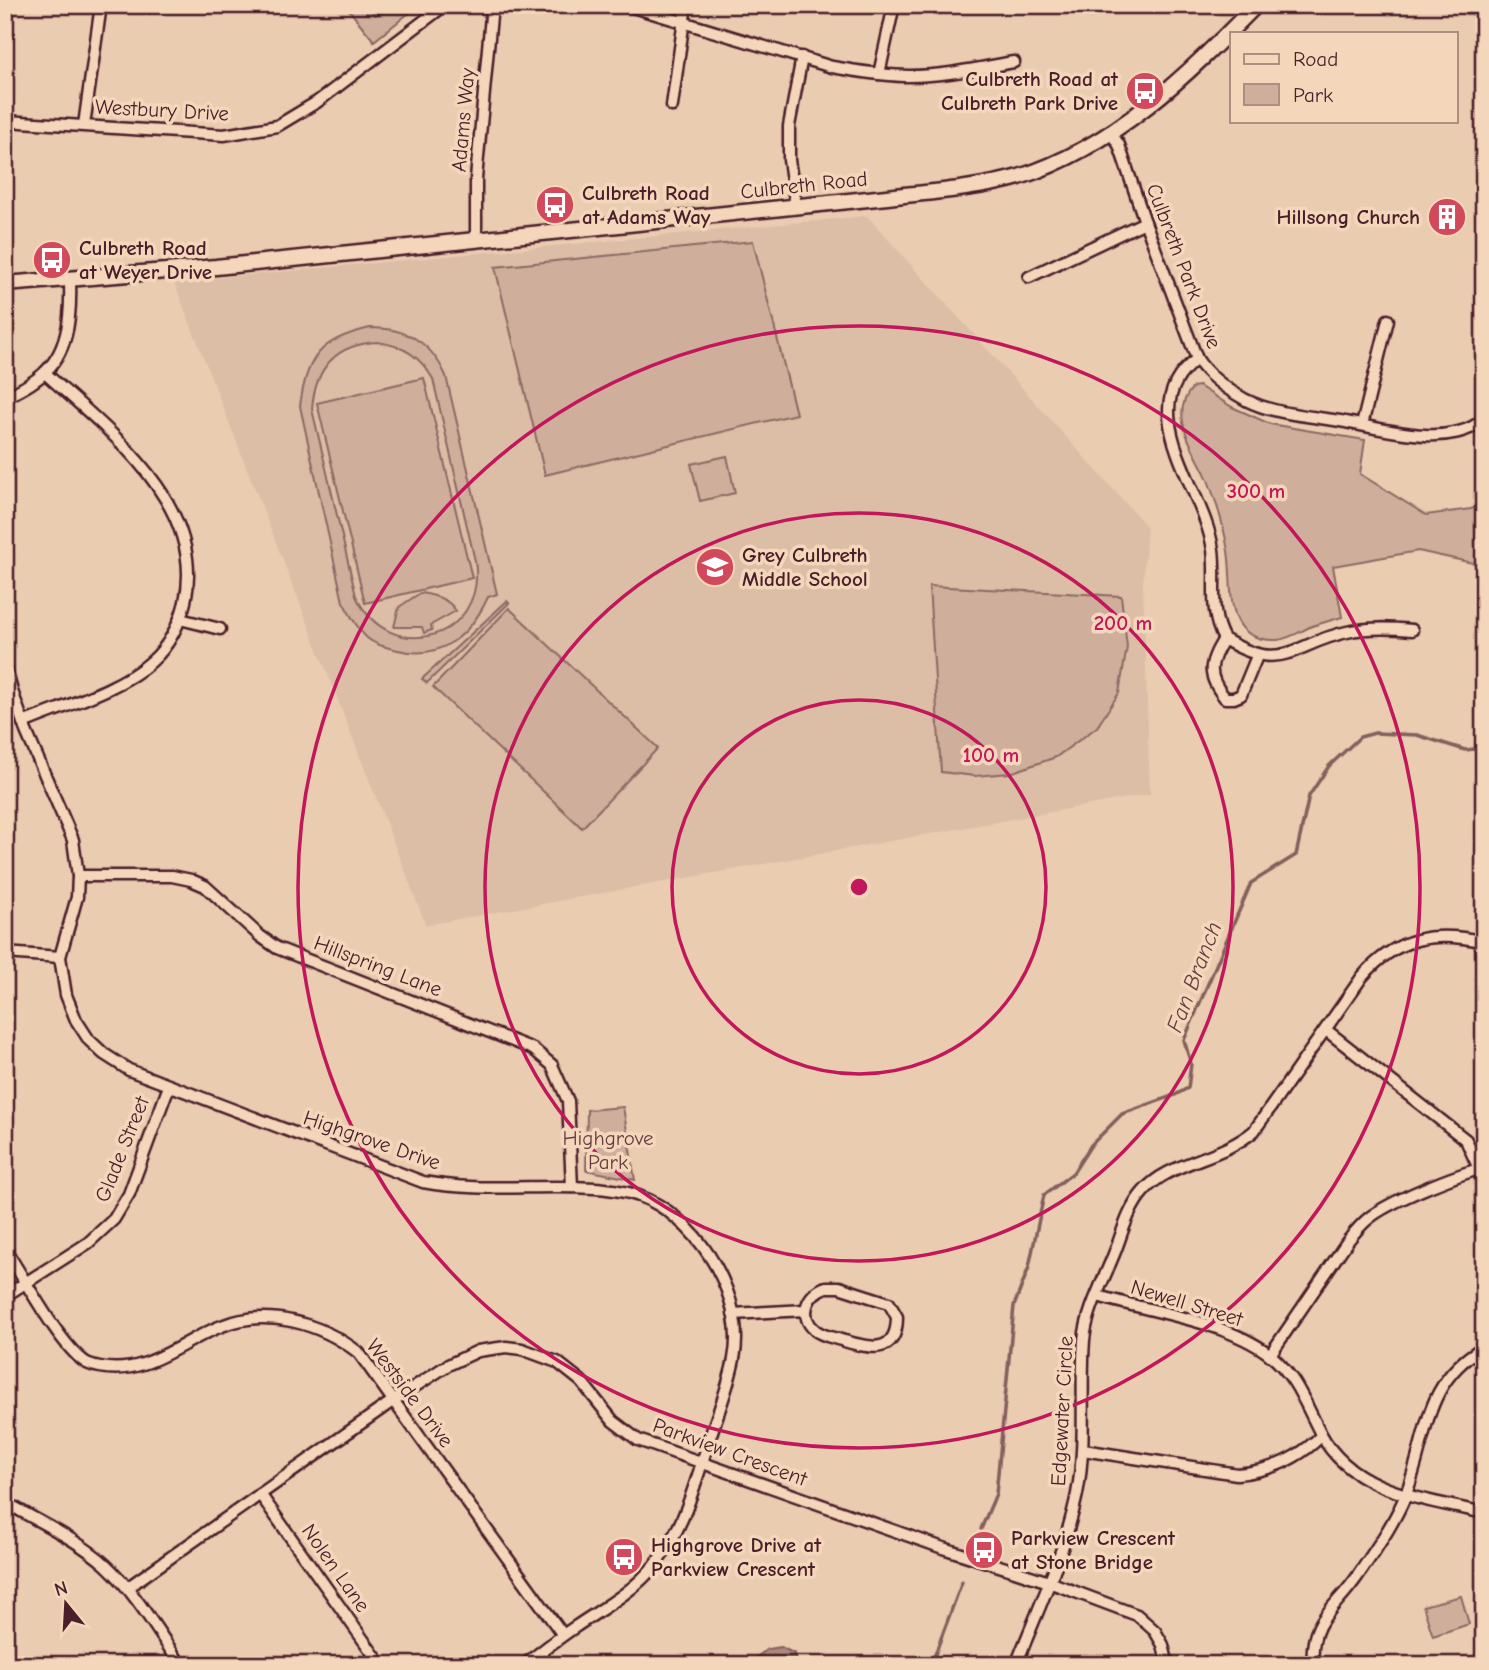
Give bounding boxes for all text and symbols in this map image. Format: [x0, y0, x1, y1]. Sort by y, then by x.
legend [1230, 32, 1458, 122]
text: Road [1293, 47, 1338, 71]
street label: Adams Way [447, 66, 480, 173]
place label: Culbreth Road at Culbreth Park Drive [941, 67, 1119, 115]
bus stop icon: Culbreth Road at Culbreth Park Drive [1124, 70, 1166, 112]
text: Park [1293, 83, 1333, 107]
street label: Westbury Drive [94, 95, 230, 125]
street label: Culbreth Road [739, 166, 869, 204]
street label: Culbreth Park Drive [1142, 180, 1226, 352]
place label: Culbreth Road at Adams Way [582, 181, 711, 229]
bus stop icon: Culbreth Road at Adams Way [534, 184, 576, 226]
building icon: Hillsong Church [1426, 196, 1468, 238]
place label: Hillsong Church [1276, 205, 1420, 229]
place label: Culbreth Road at Weyer Drive [79, 236, 212, 284]
bus stop icon: Culbreth Road at Weyer Drive [31, 239, 73, 281]
text: 300 m [1227, 479, 1285, 503]
place label: Grey Culbreth Middle School [742, 543, 868, 591]
school or university icon: Grey Culbreth Middle School [694, 546, 736, 588]
text: 200 m [1094, 611, 1152, 635]
text: 100 m [963, 743, 1019, 767]
centre of rings [847, 875, 871, 899]
water label: Fan Branch [1161, 918, 1227, 1036]
street label: Hillspring Lane [311, 931, 445, 1001]
street label: Glade Street [90, 1092, 154, 1205]
street label: Highgrove Drive [300, 1105, 444, 1175]
park label: Highgrove Park [562, 1126, 654, 1174]
street label: Newell Street [1128, 1275, 1247, 1332]
street label: Westside Drive [361, 1334, 459, 1452]
street label: Edgewater Circle [1046, 1335, 1078, 1487]
street label: Parkview Crescent [650, 1413, 811, 1491]
street label: Nolen Lane [297, 1519, 375, 1617]
place label: Parkview Crescent at Stone Bridge [1011, 1526, 1176, 1574]
bus stop icon: Parkview Crescent at Stone Bridge [963, 1529, 1005, 1571]
place label: Highgrove Drive at Parkview Crescent [651, 1533, 822, 1581]
bus stop icon: Highgrove Drive at Parkview Crescent [603, 1536, 645, 1578]
north arrow [32, 1568, 102, 1638]
text: N [52, 1576, 70, 1601]

